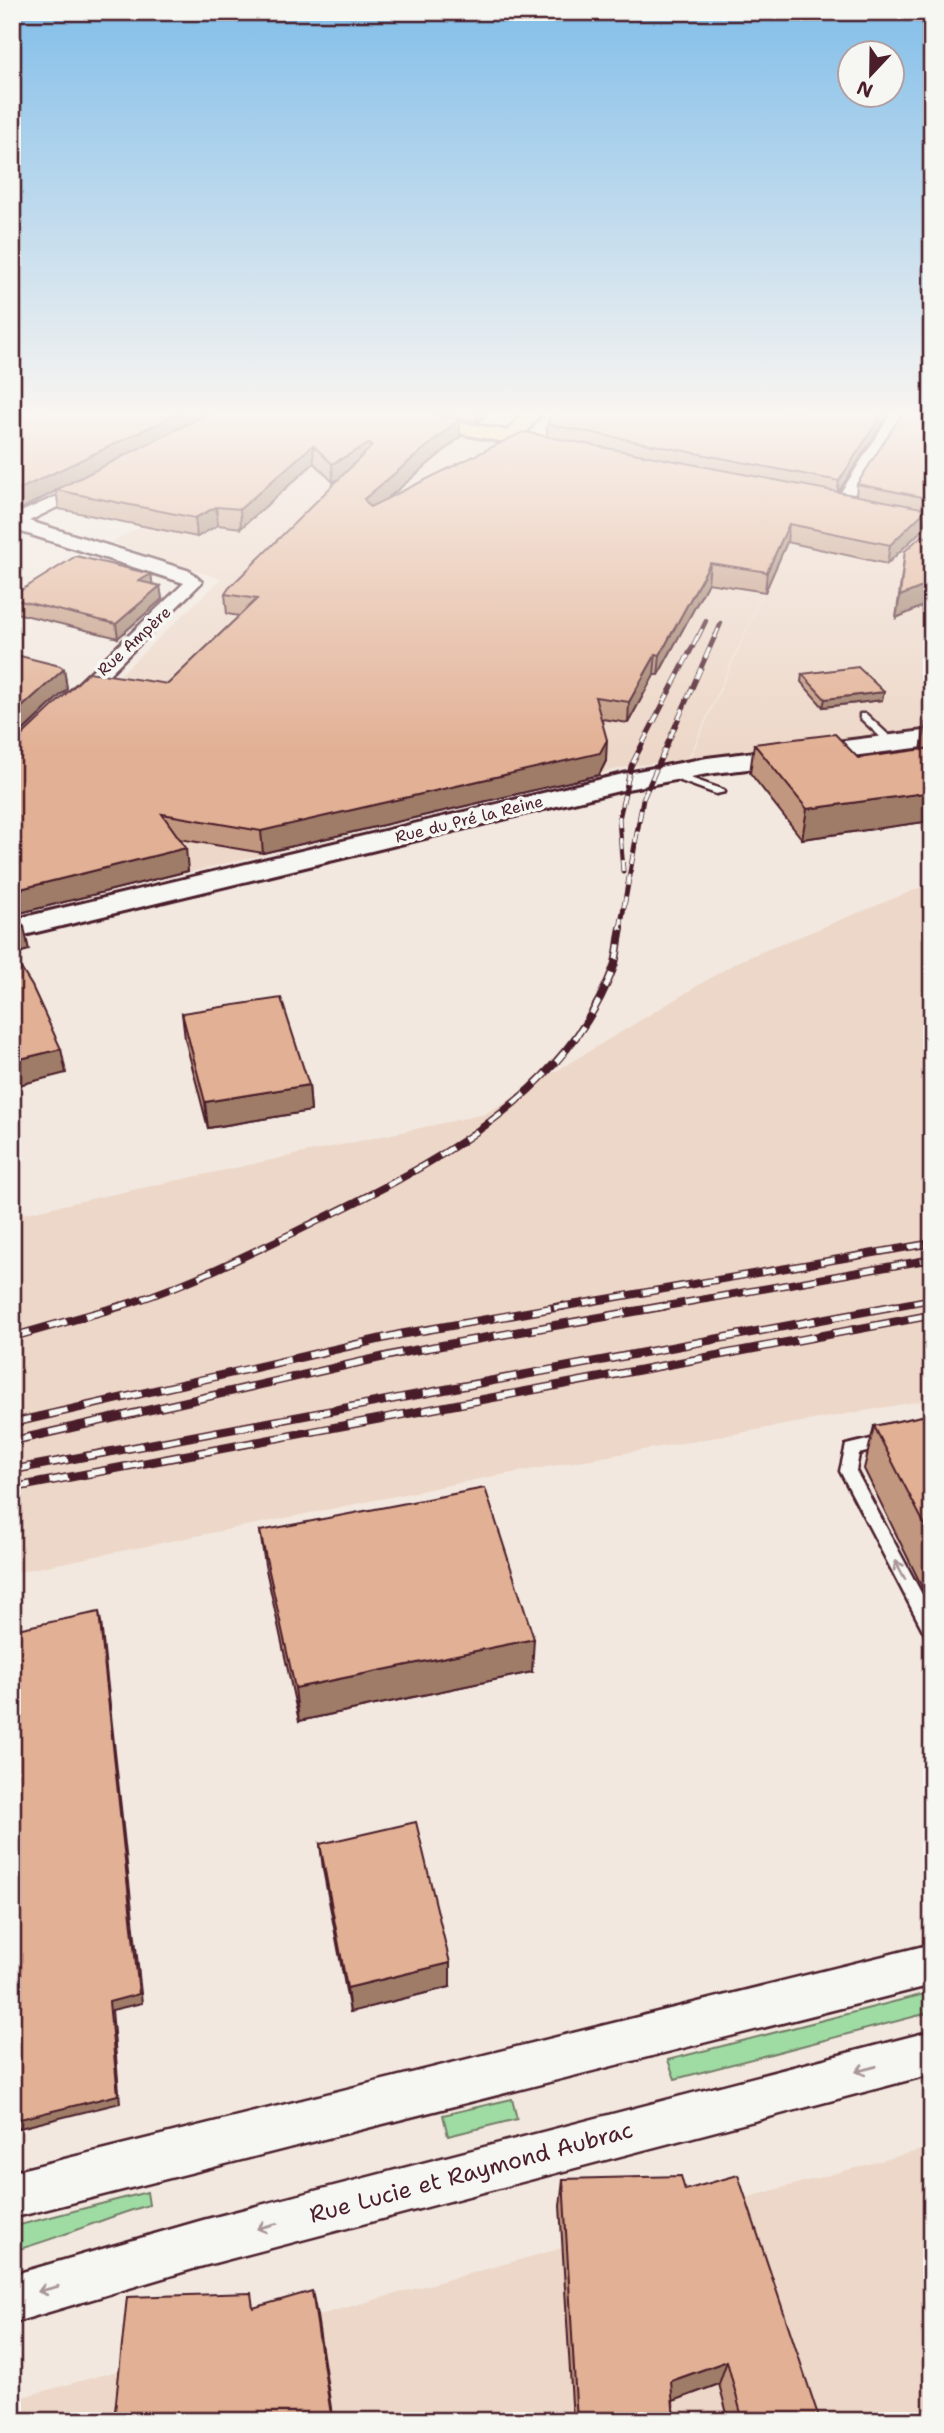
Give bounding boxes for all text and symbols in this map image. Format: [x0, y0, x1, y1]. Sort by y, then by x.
north arrow [836, 38, 906, 108]
text: N [853, 75, 876, 104]
street label: Rue Ampère [93, 602, 175, 680]
street label: Rue du Pré la Reine [393, 790, 545, 848]
one-way arrow [893, 1561, 907, 1581]
one-way arrow [855, 2063, 878, 2076]
street label: Rue Lucie et Raymond Aubrac [306, 2114, 636, 2230]
one-way arrow [256, 2220, 278, 2233]
one-way arrow [37, 2283, 60, 2296]

